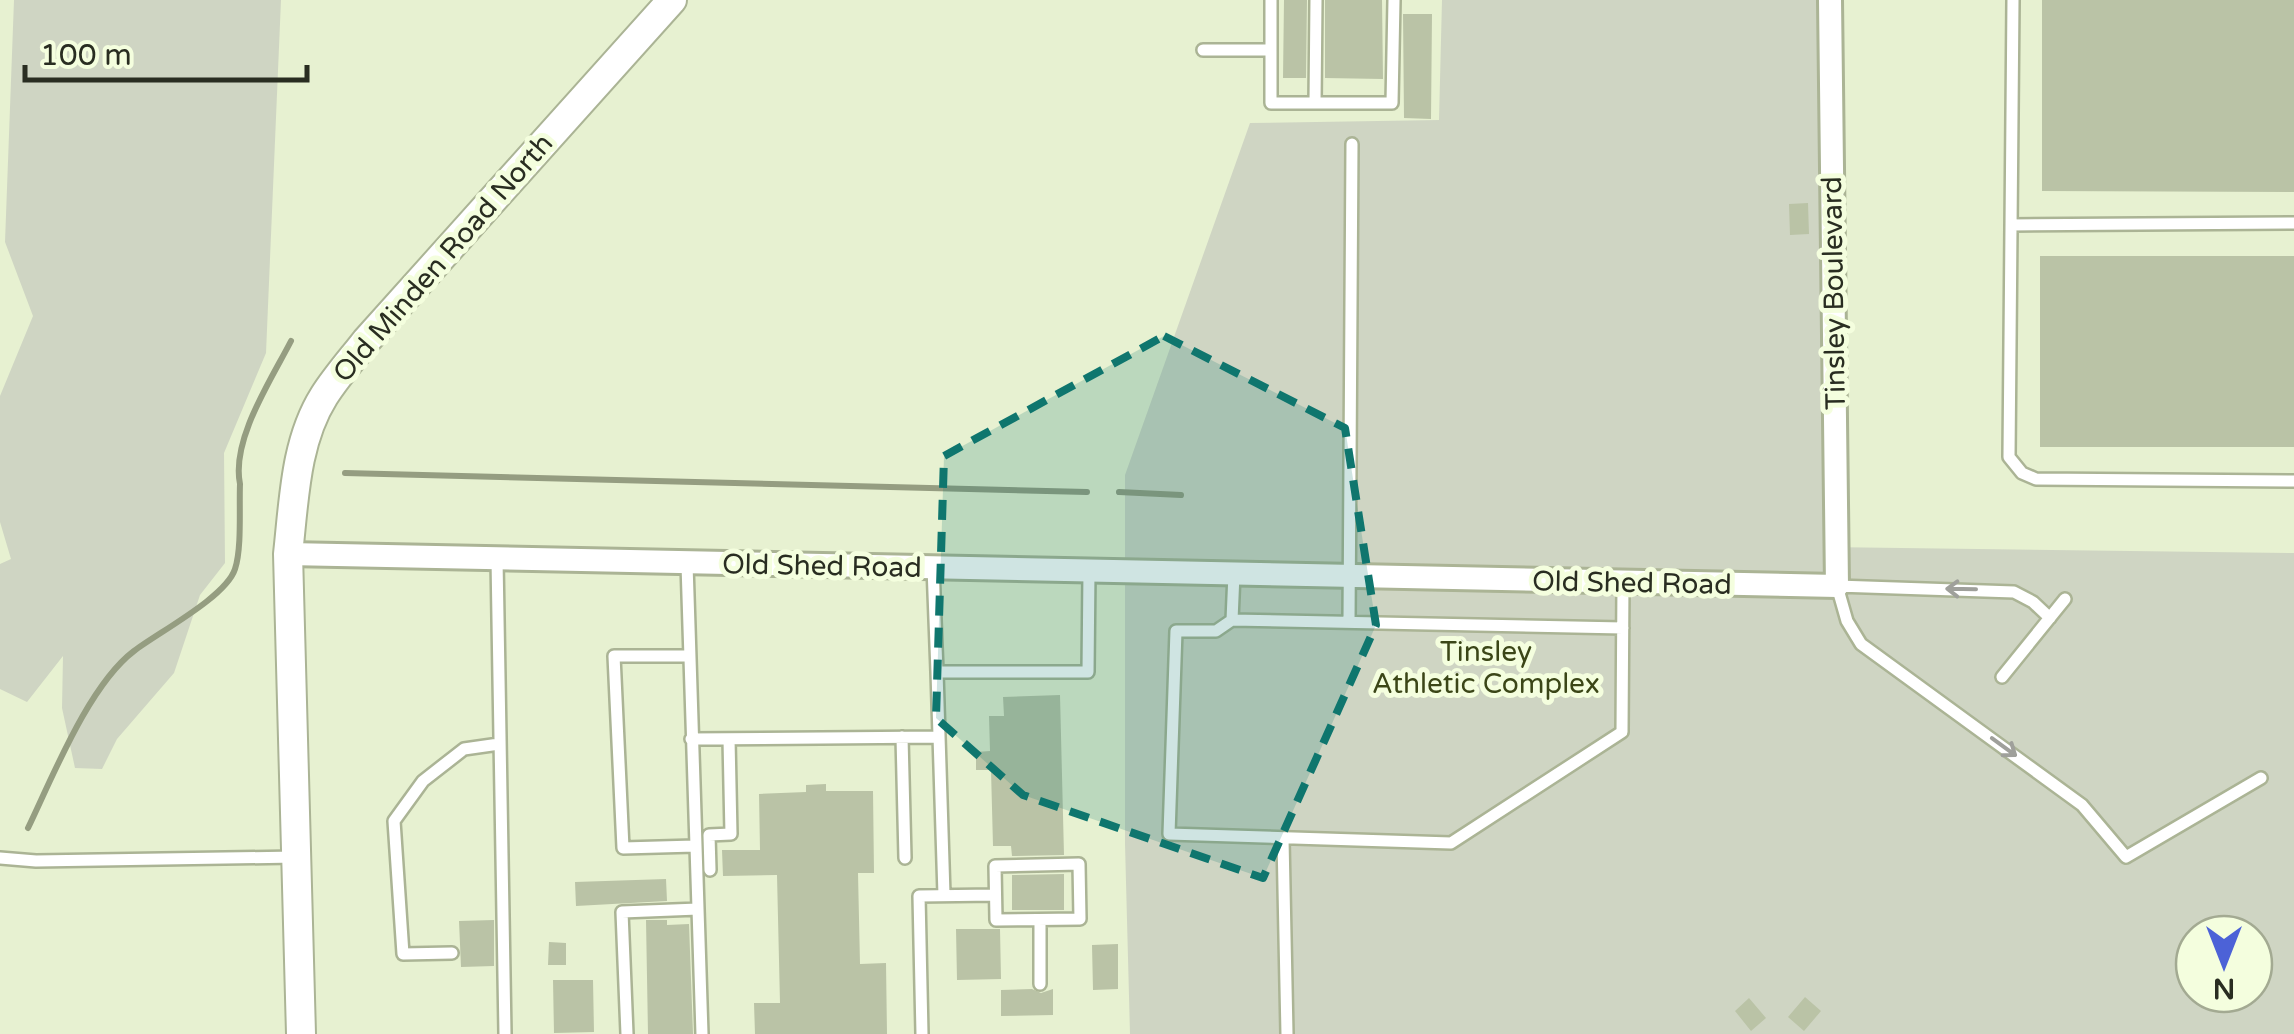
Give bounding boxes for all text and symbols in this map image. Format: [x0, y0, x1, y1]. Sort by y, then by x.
scale bar [25, 20, 308, 82]
text: 100 m [40, 37, 132, 74]
street label: Old Minden Road North [326, 127, 560, 389]
street label: Tinsley Boulevard [1815, 176, 1853, 410]
street label: Old Shed Road [722, 547, 922, 585]
street label: Old Shed Road [1532, 564, 1732, 602]
one-way arrow [1946, 580, 1978, 598]
park label: Tinsley Athletic Complex [1372, 635, 1600, 701]
one-way arrow [1990, 736, 2018, 757]
north arrow [2174, 914, 2274, 1014]
text: N [2213, 971, 2235, 1005]

